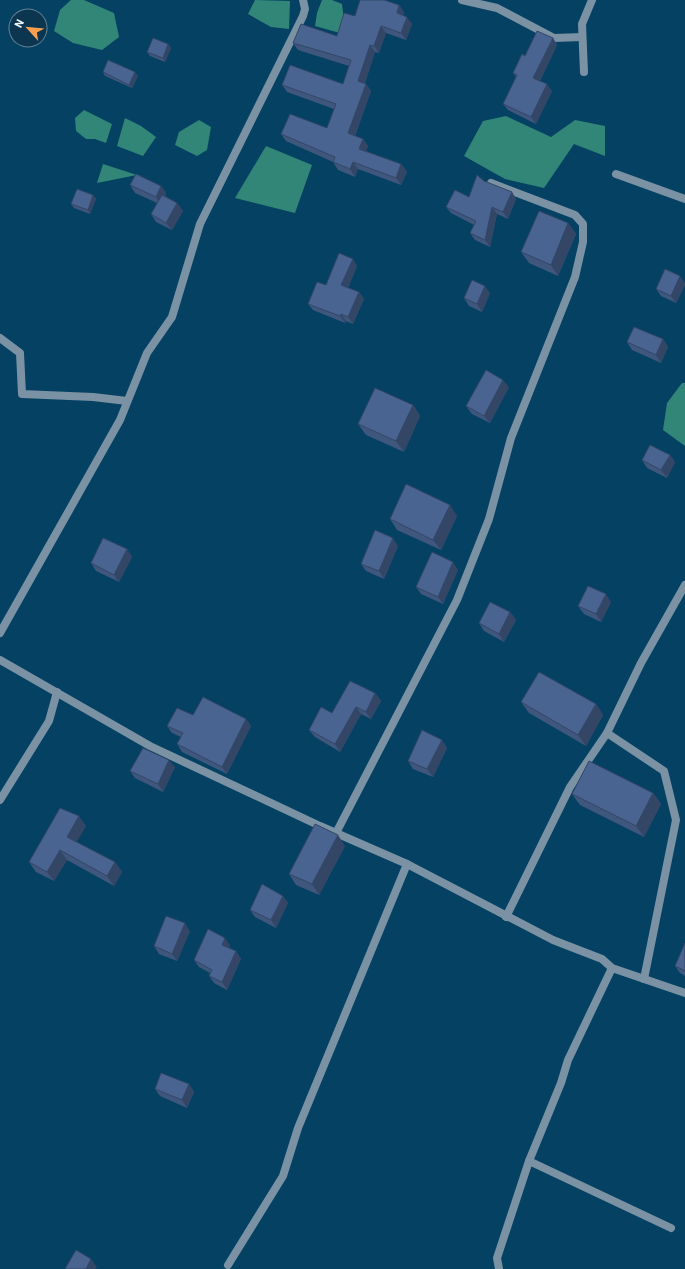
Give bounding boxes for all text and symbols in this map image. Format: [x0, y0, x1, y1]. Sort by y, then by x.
north arrow [8, 8, 48, 48]
text: N [11, 17, 27, 30]

